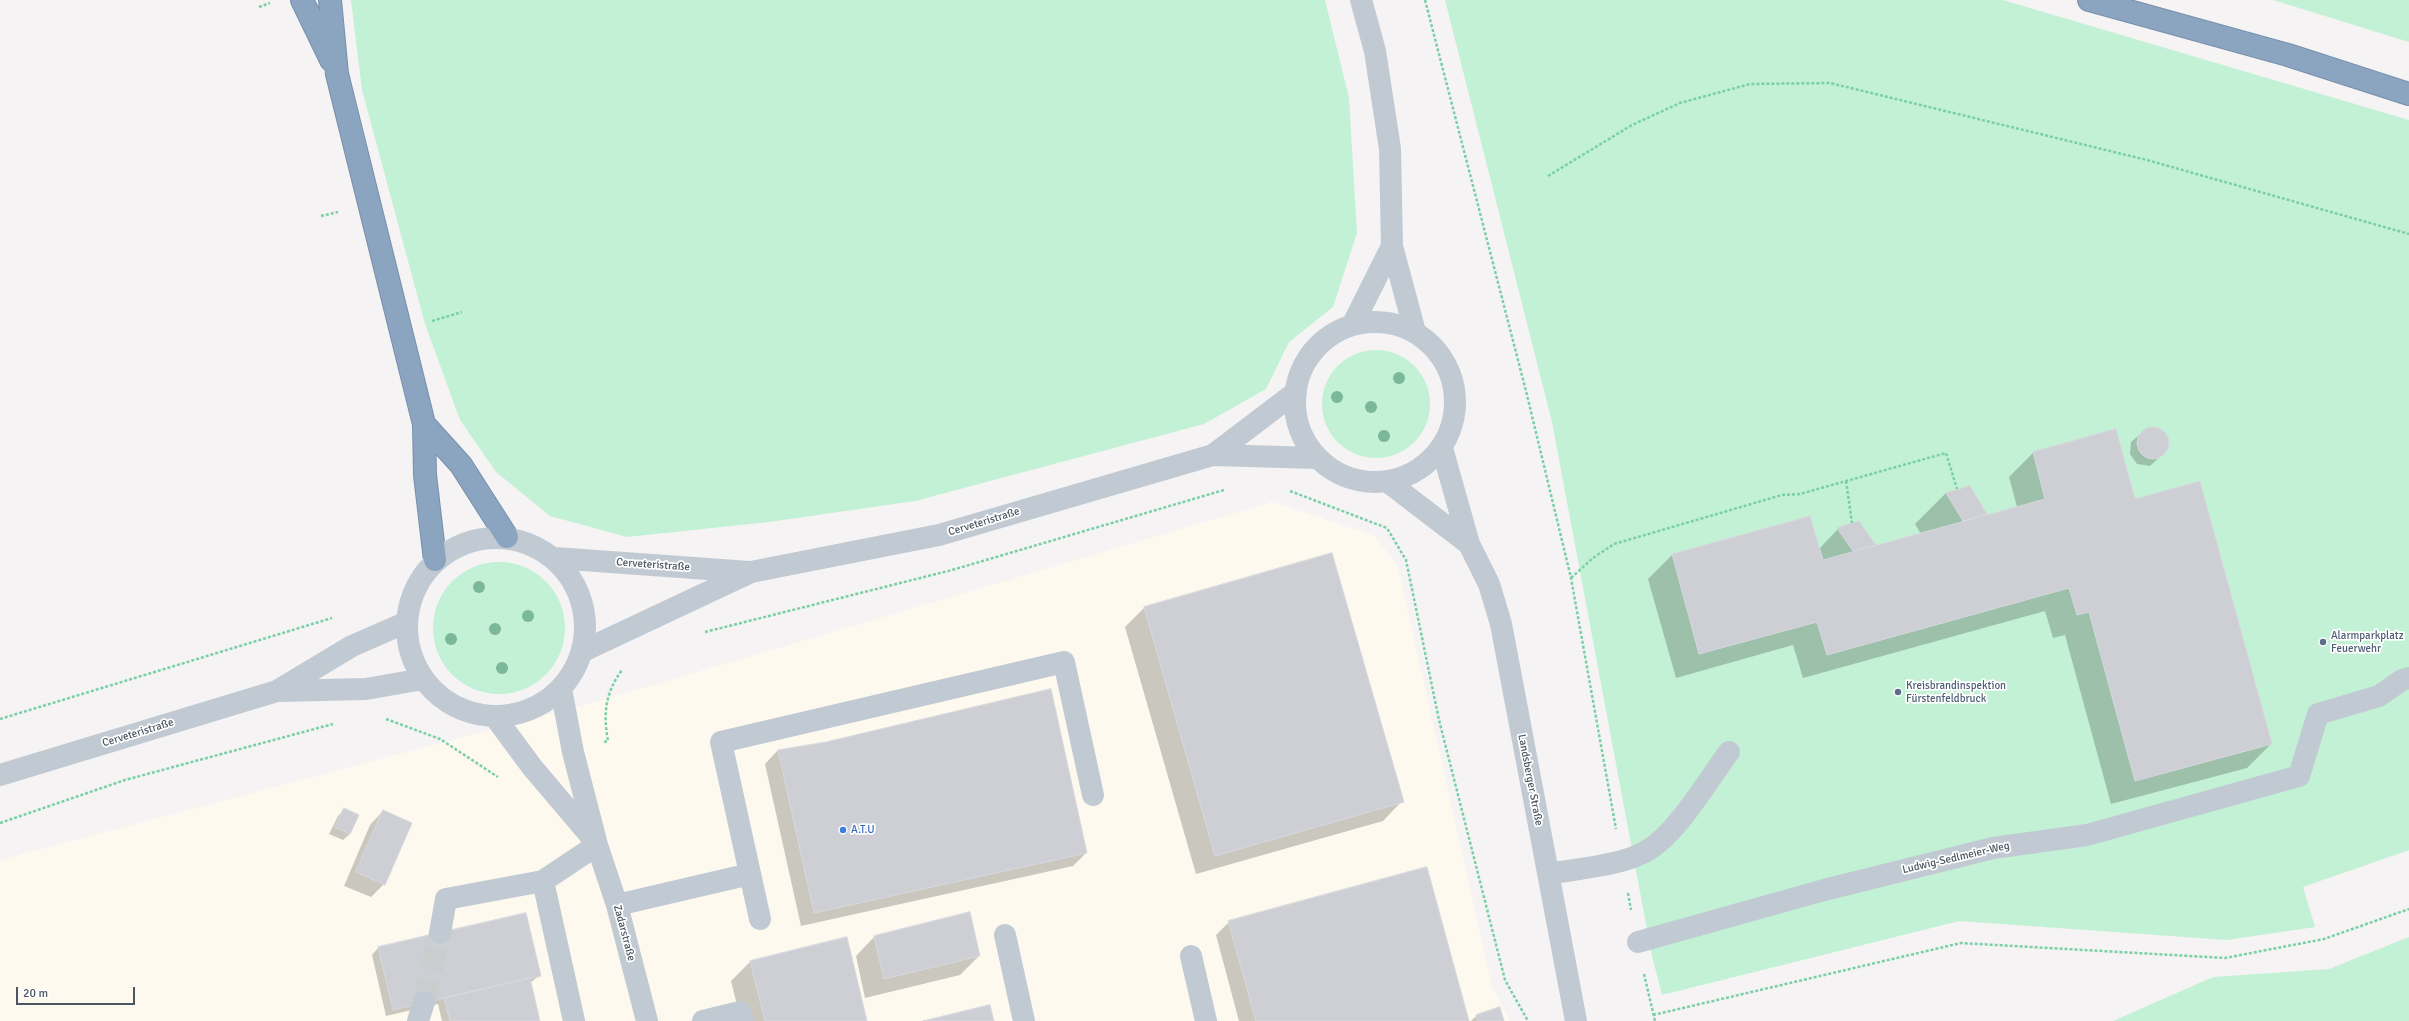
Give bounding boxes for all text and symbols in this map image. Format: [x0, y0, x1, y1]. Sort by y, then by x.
street label: Cerveteristraße [947, 505, 1021, 539]
street label: Cerveteristraße [616, 556, 690, 574]
place label: Alarmparkplatz Feuerwehr [2331, 629, 2404, 655]
marker: Alarmparkplatz Feuerwehr [2318, 637, 2328, 647]
place label: Kreisbrandinspektion Fürstenfeldbruck [1906, 679, 2006, 705]
marker: Kreisbrandinspektion Fürstenfeldbruck [1893, 687, 1903, 697]
street label: Cerveteristraße [101, 716, 175, 750]
street label: Landsberger Straße [1515, 733, 1545, 827]
place label: A.T.U [851, 823, 875, 837]
marker: A.T.U [838, 825, 848, 835]
street label: Ludwig-Sedlmeier-Weg [1901, 839, 2011, 877]
street label: Zadarstraße [610, 903, 638, 963]
scale bar [18, 979, 137, 1005]
text: 20 m [23, 986, 48, 1001]

